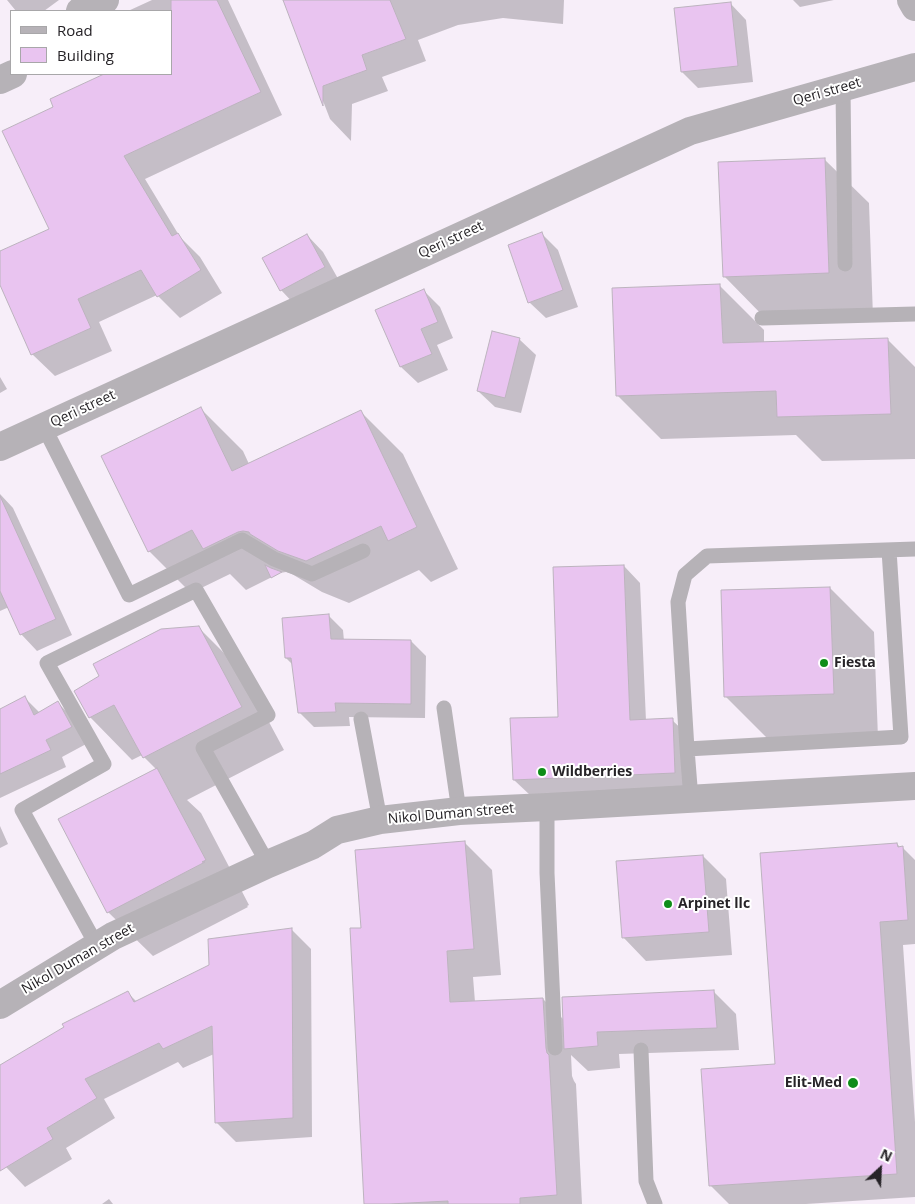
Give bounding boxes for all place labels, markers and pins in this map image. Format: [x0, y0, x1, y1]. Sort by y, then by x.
place label: Fiesta [834, 655, 876, 671]
marker: Fiesta [818, 657, 830, 669]
place label: Wildberries [552, 764, 632, 780]
marker: Wildberries [536, 766, 548, 778]
place label: Arpinet llc [678, 896, 750, 912]
marker: Arpinet llc [662, 898, 674, 910]
place label: Elit-Med [785, 1075, 842, 1091]
marker: Elit-Med [846, 1076, 860, 1090]

